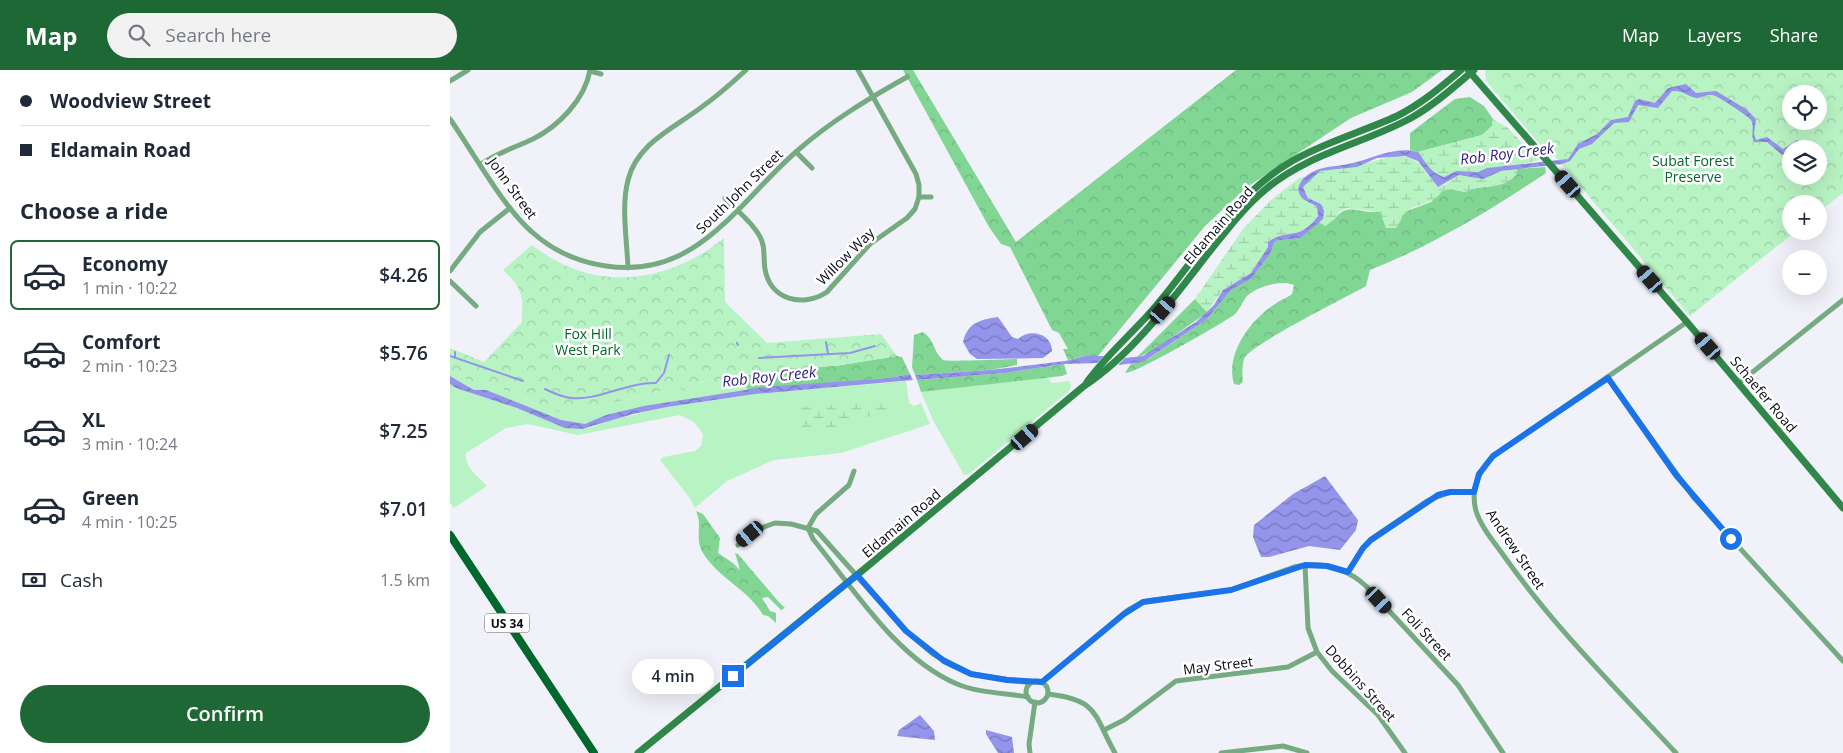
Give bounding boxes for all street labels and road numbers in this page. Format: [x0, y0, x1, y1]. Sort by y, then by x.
street label: South John Street [691, 145, 787, 237]
street label: John Street [483, 152, 542, 223]
street label: Eldamain Road [1179, 182, 1257, 268]
street label: Willow Way [812, 222, 879, 289]
street label: Schaefer Road [1727, 352, 1801, 436]
street label: Eldamain Road [858, 484, 944, 562]
street label: Andrew Street [1482, 505, 1550, 593]
street label: Foli Street [1398, 604, 1456, 664]
road number: US 34 [484, 614, 530, 632]
street label: Dobbins Street [1321, 641, 1401, 725]
street label: May Street [1182, 651, 1254, 679]

